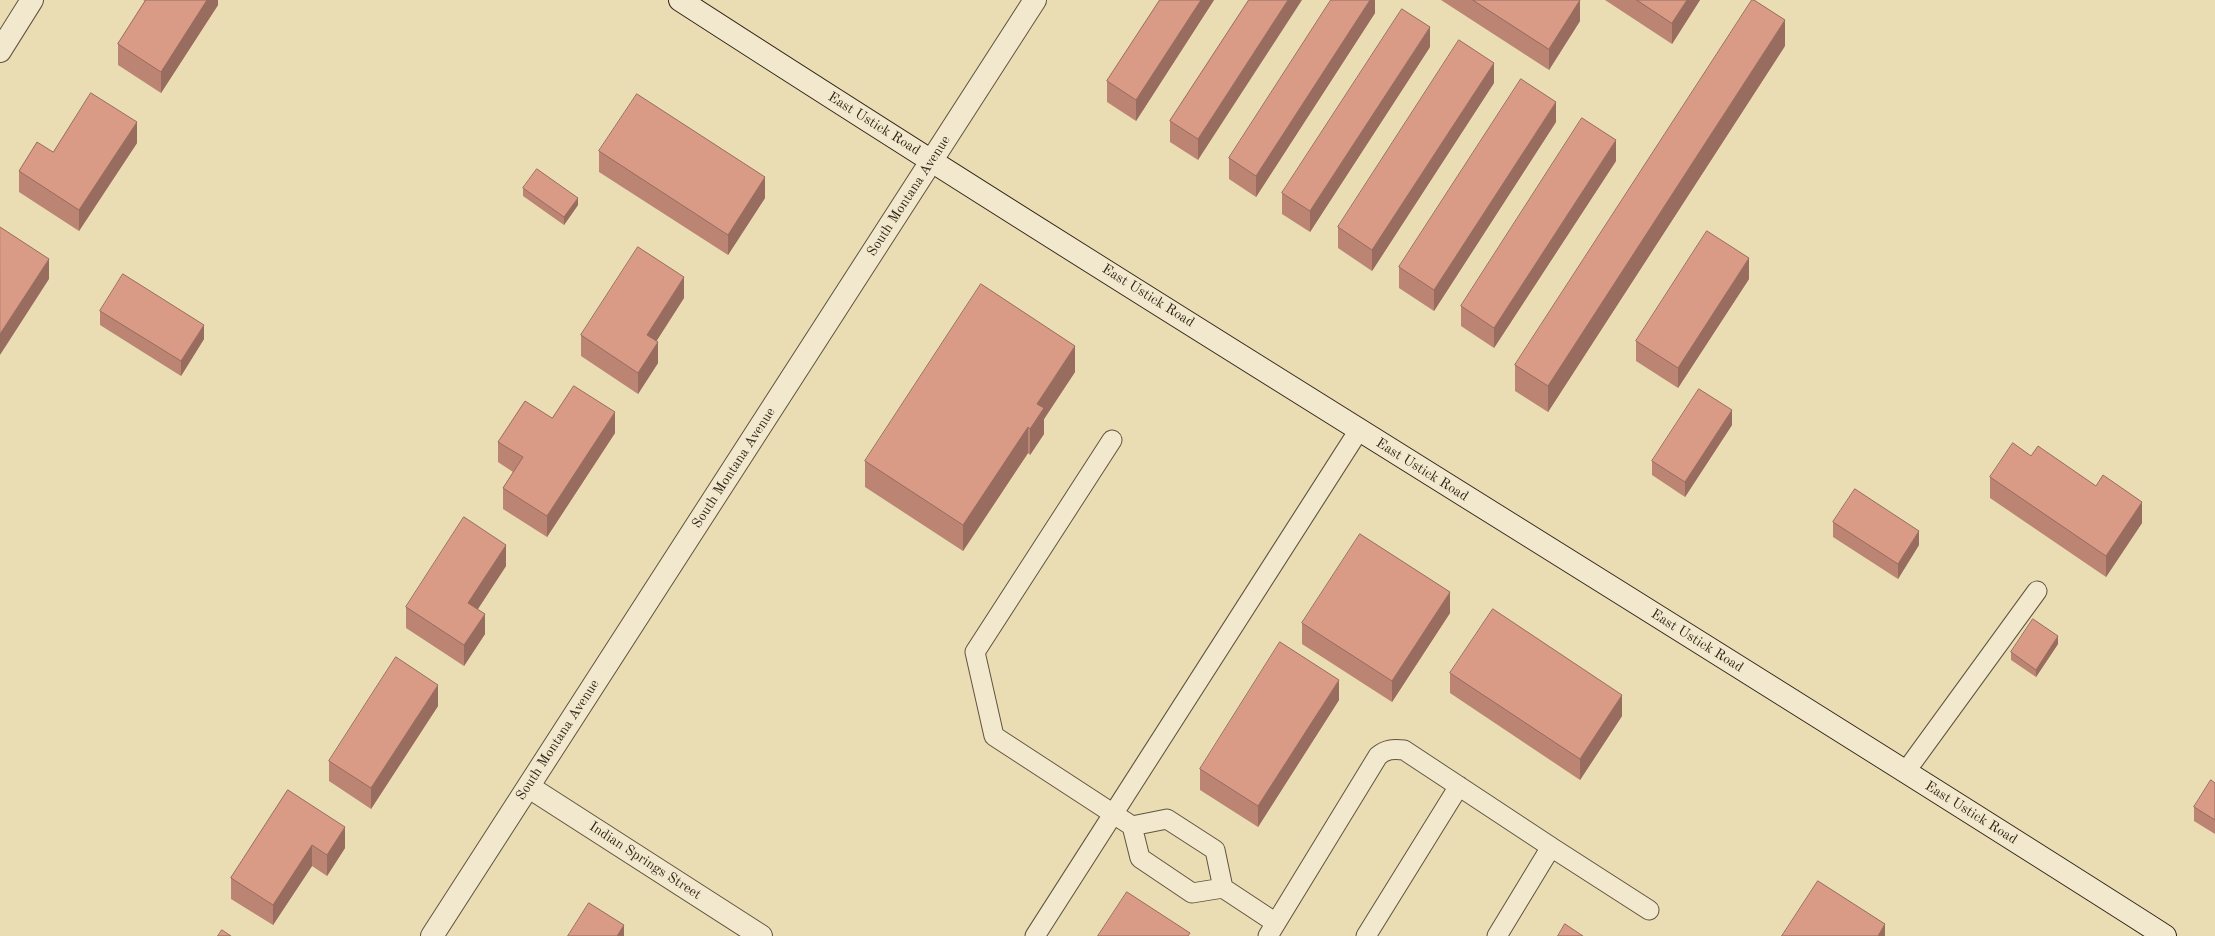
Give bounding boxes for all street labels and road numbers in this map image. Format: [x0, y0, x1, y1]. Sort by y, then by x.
street label: East Ustick Road [825, 89, 923, 159]
street label: South Montana Avenue [864, 133, 954, 259]
street label: East Ustick Road [1099, 261, 1197, 331]
street label: South Montana Avenue [689, 405, 779, 531]
street label: East Ustick Road [1373, 435, 1471, 505]
street label: East Ustick Road [1648, 606, 1746, 676]
street label: South Montana Avenue [513, 677, 603, 803]
street label: East Ustick Road [1922, 778, 2020, 848]
street label: Indian Springs Street [586, 818, 704, 904]

